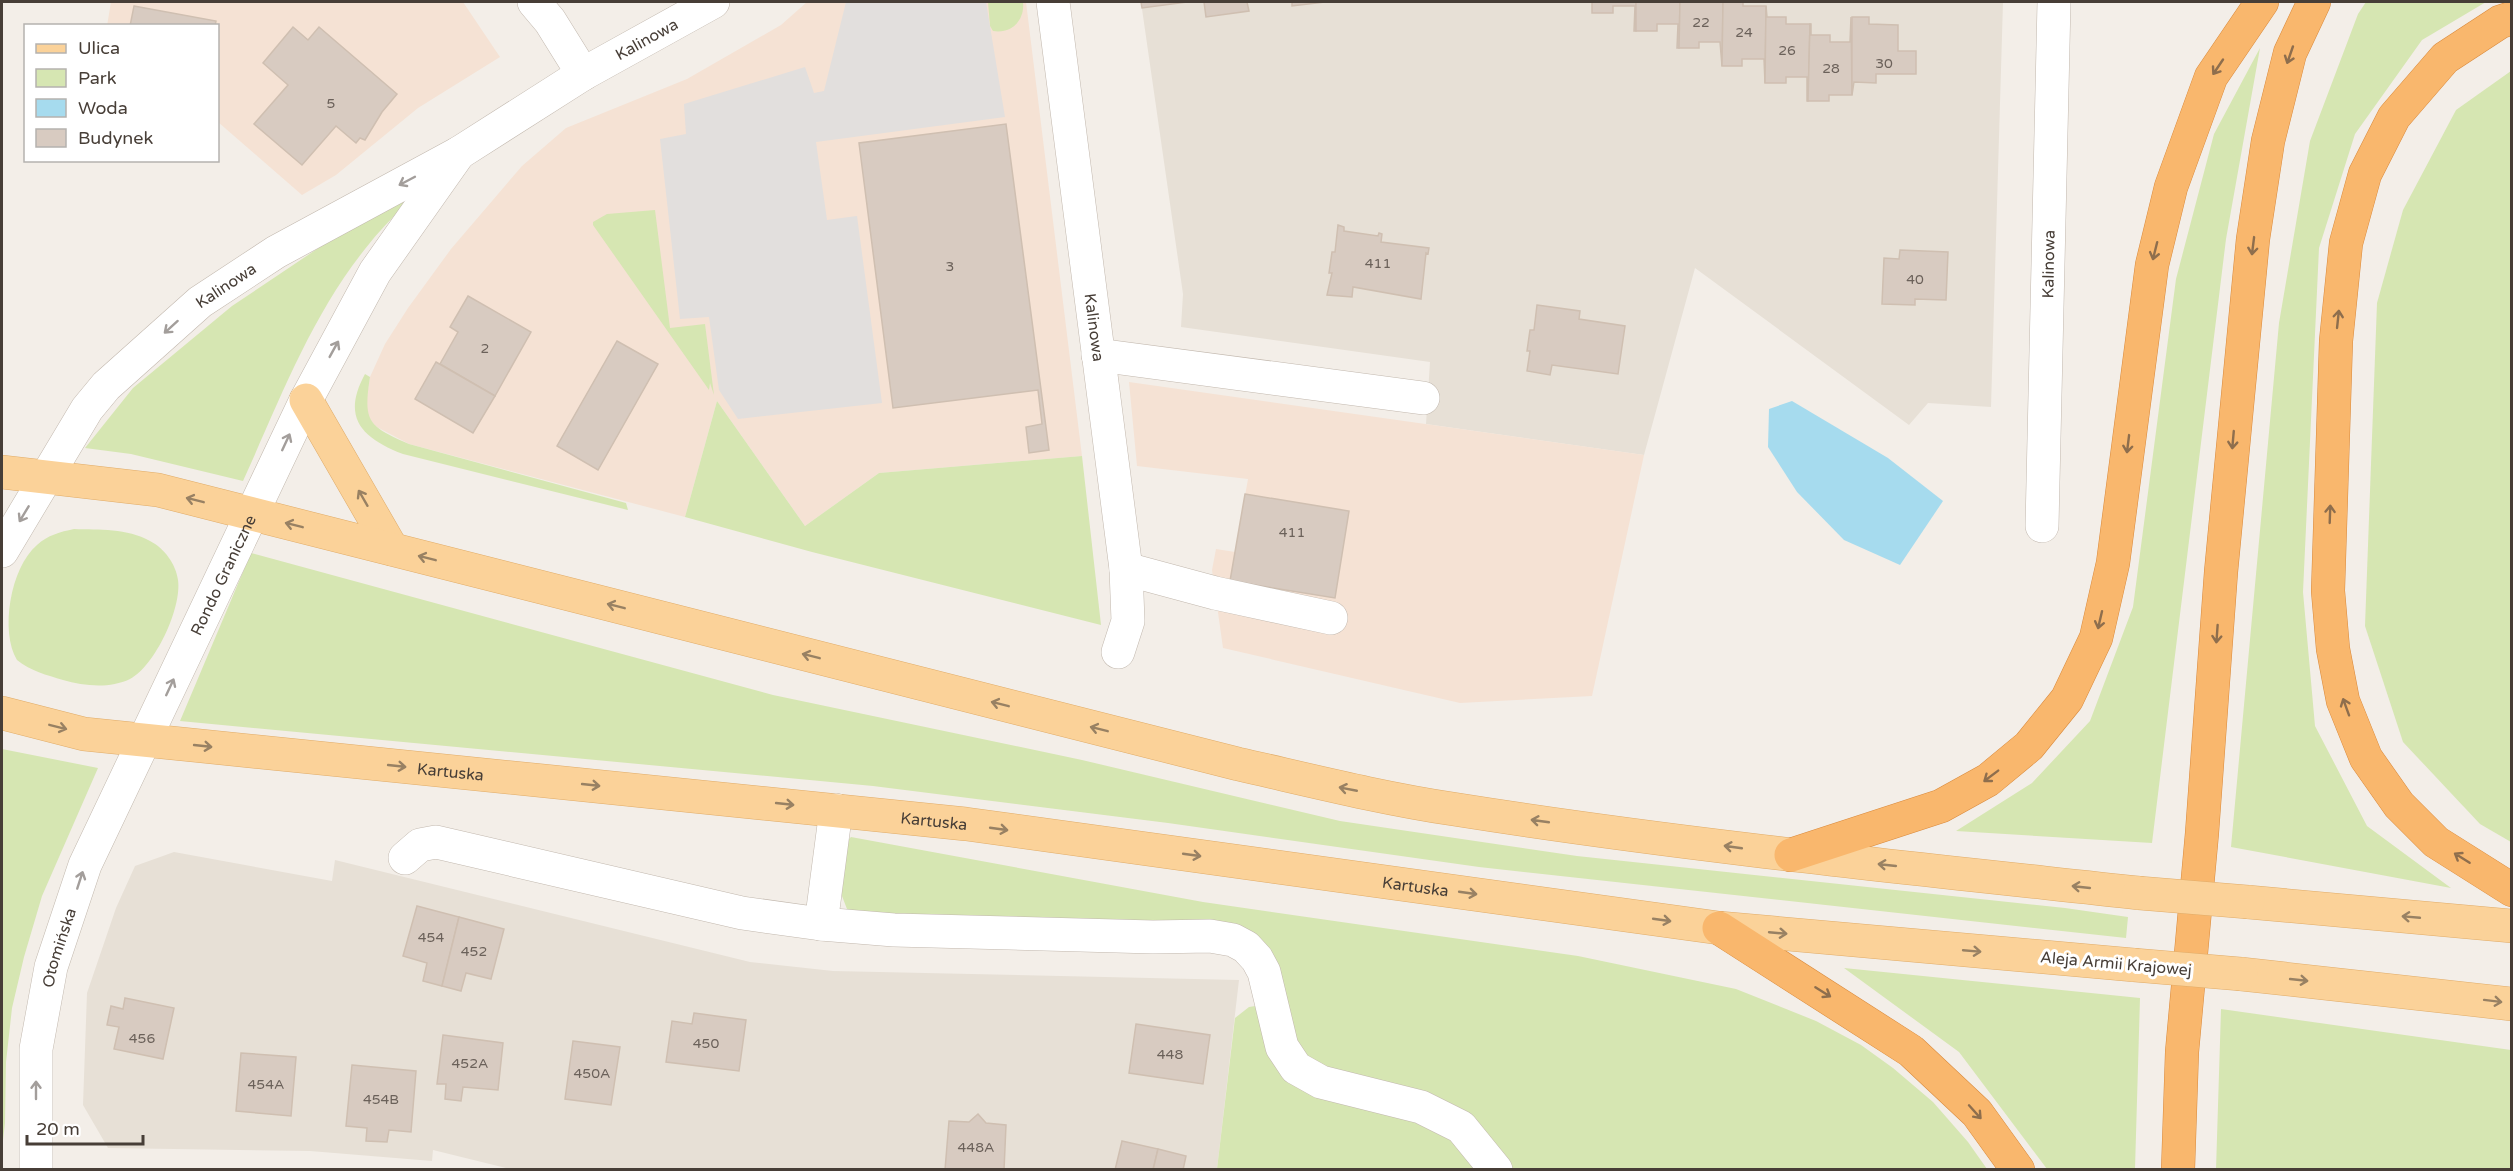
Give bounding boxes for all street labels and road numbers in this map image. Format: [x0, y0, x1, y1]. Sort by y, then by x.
street label: Kalinowa [612, 14, 682, 65]
street label: Kalinowa [2038, 230, 2060, 299]
street label: Kalinowa [192, 259, 260, 313]
street label: Kalinowa [1080, 292, 1108, 363]
street label: Rondo Graniczne [187, 512, 261, 639]
street label: Kartuska [416, 759, 485, 786]
street label: Kartuska [899, 808, 968, 835]
street label: Kartuska [1381, 873, 1450, 902]
street label: Otomińska [38, 905, 81, 989]
street label: Aleja Armii Krajowej [2039, 947, 2193, 981]

